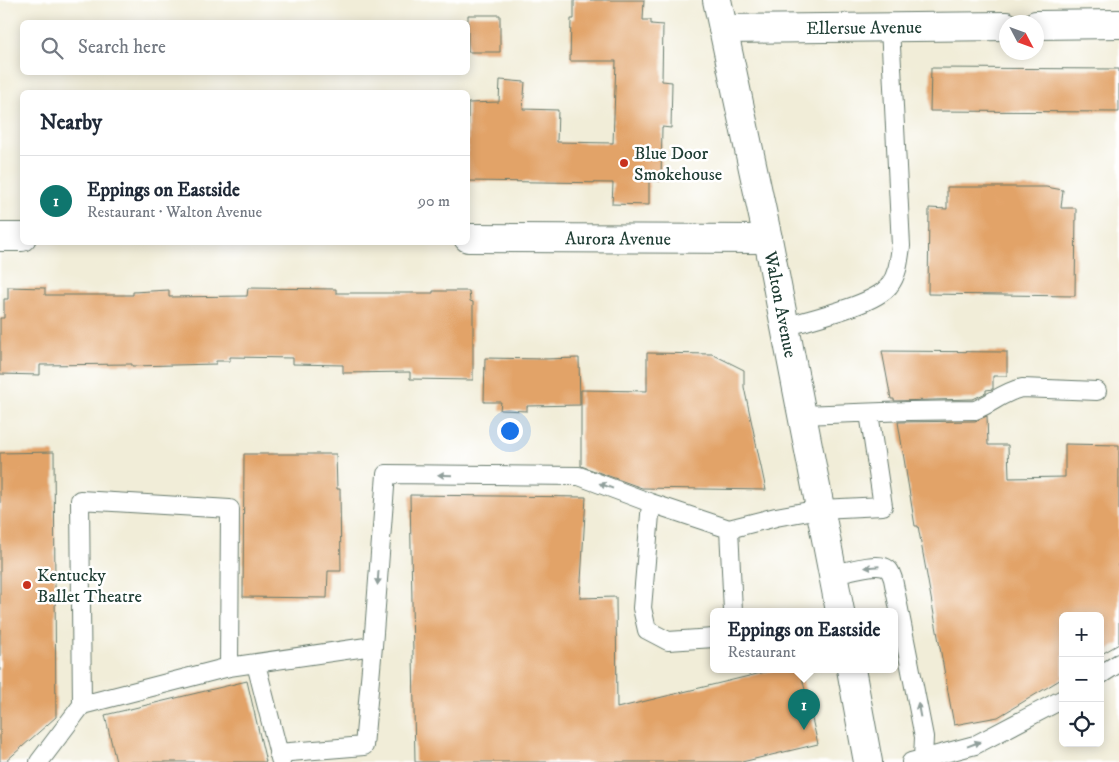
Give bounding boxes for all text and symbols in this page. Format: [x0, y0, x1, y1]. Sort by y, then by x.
north arrow [999, 15, 1044, 60]
street label: Ellersue Avenue [806, 17, 922, 40]
search box [20, 20, 470, 75]
icon: search [38, 34, 66, 62]
text: Search here [78, 36, 166, 59]
text: Nearby [40, 110, 102, 136]
place label: Blue Door Smokehouse [634, 143, 722, 186]
marker: Blue Door Smokehouse [618, 157, 630, 169]
text: Eppings on Eastside [87, 179, 240, 202]
text: 1 [53, 191, 59, 211]
text: 90 m [418, 191, 450, 211]
text: Restaurant · Walton Avenue [87, 202, 262, 222]
street label: Aurora Avenue [565, 228, 671, 251]
street label: Walton Avenue [758, 248, 801, 360]
your location [497, 418, 523, 444]
one-way arrow [437, 471, 453, 479]
one-way arrow [598, 482, 613, 489]
one-way arrow [864, 563, 880, 571]
place label: Kentucky Ballet Theatre [37, 565, 142, 608]
one-way arrow [374, 570, 382, 586]
marker: Kentucky Ballet Theatre [21, 579, 33, 591]
popup [710, 608, 898, 673]
map controls [1059, 612, 1104, 747]
button: + [1059, 612, 1104, 657]
text: Eppings on Eastside [728, 619, 880, 642]
text: Restaurant [728, 642, 796, 662]
button: − [1059, 657, 1104, 702]
pin: 1 [788, 689, 820, 730]
button: locate [1059, 702, 1104, 747]
one-way arrow [915, 703, 923, 718]
one-way arrow [967, 740, 982, 748]

